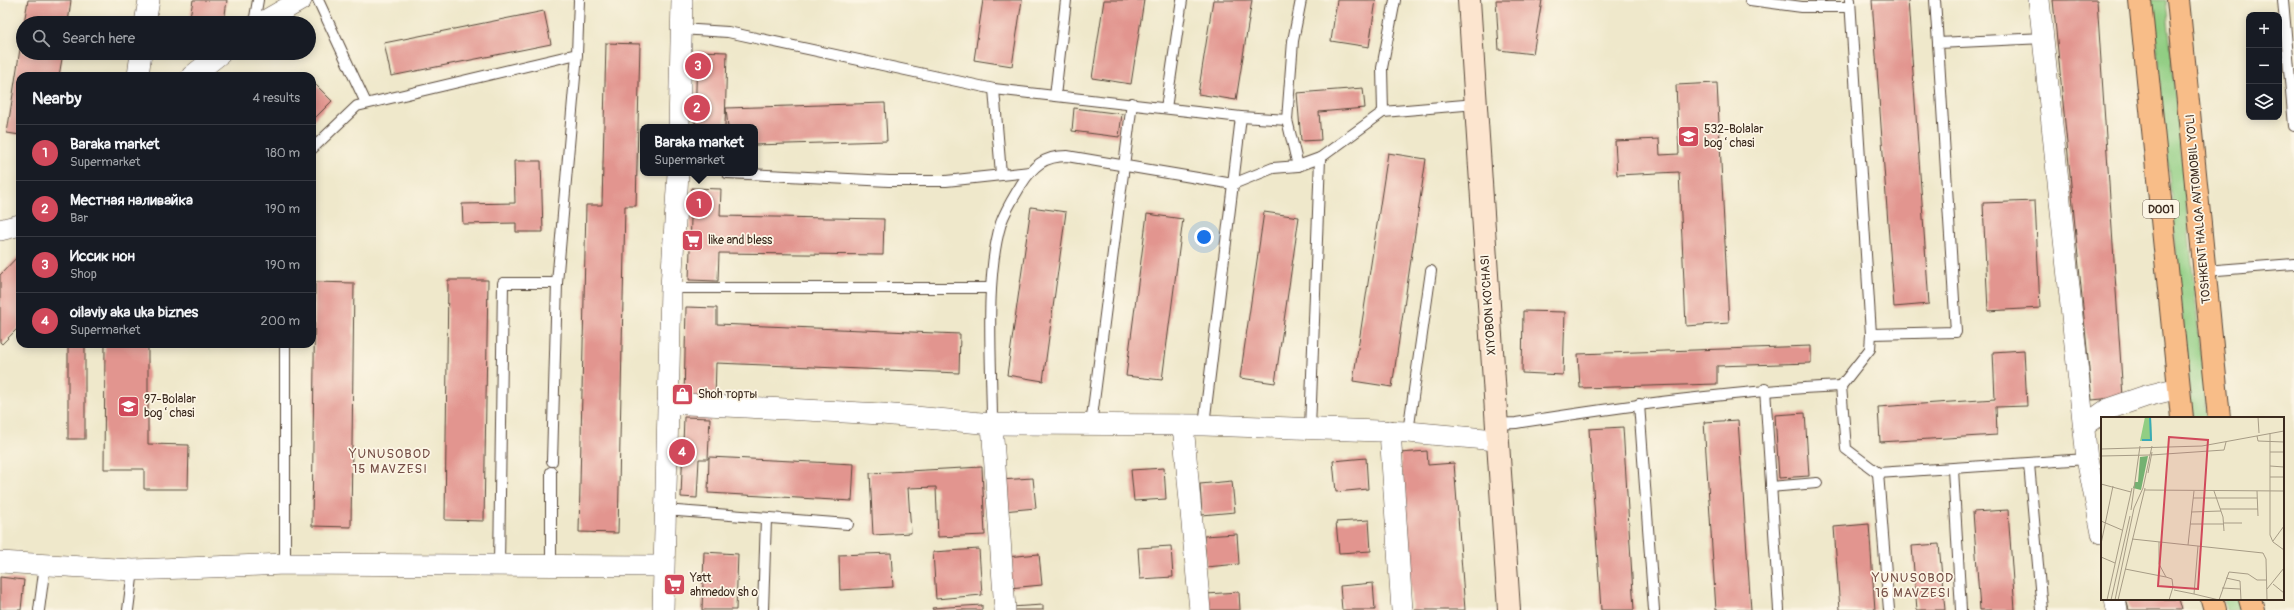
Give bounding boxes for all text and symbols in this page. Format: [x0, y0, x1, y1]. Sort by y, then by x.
map controls [2246, 12, 2282, 120]
button: + [2246, 12, 2282, 48]
search box [16, 16, 316, 60]
icon: search [30, 27, 52, 49]
text: Search here [62, 29, 135, 48]
button: − [2246, 48, 2282, 84]
pin: 3 [685, 51, 711, 81]
button: layers [2246, 84, 2282, 120]
text: Nearby [32, 88, 81, 109]
text: 4 results [253, 90, 300, 106]
pin: 2 [684, 93, 710, 123]
street label: TOSHKENT HALQA AVTOMOBIL YO'LI [2183, 113, 2214, 304]
place label: 532-Bolalar bogʻchasi [1704, 122, 1764, 151]
school or university icon: 532-Bolalar bogʻchasi [1676, 123, 1702, 149]
popup [640, 124, 758, 176]
text: Baraka market [654, 133, 744, 152]
text: Baraka market [70, 135, 160, 154]
text: 1 [42, 145, 48, 161]
text: 180 m [265, 145, 300, 161]
text: Supermarket [654, 152, 725, 168]
text: Supermarket [70, 154, 141, 170]
pin: 1 [686, 189, 712, 219]
text: Местная наливайка [70, 191, 193, 210]
road number: D001 [2143, 200, 2179, 218]
text: 2 [41, 201, 49, 217]
text: 190 m [265, 201, 300, 217]
text: Bar [70, 210, 88, 226]
supermarket icon: like and bless [680, 227, 706, 253]
your location [1194, 227, 1214, 247]
place label: like and bless [708, 233, 773, 248]
text: Иссик нон [70, 247, 135, 266]
street label: XIYOBON KO'CHASI [1478, 254, 1499, 356]
text: 3 [41, 257, 49, 273]
text: 190 m [265, 257, 300, 273]
text: Shop [70, 266, 97, 282]
text: oilaviy aka uka biznes [70, 303, 198, 322]
text: 4 [41, 313, 49, 329]
text: 200 m [261, 313, 300, 329]
text: Supermarket [70, 322, 141, 338]
shop icon: Shoh торты [670, 381, 696, 407]
place label: Shoh торты [698, 387, 757, 402]
place label: 97-Bolalar bogʻchasi [144, 392, 197, 421]
school or university icon: 97-Bolalar bogʻchasi [116, 393, 142, 419]
inset map [2101, 417, 2284, 600]
pin: 4 [669, 437, 695, 467]
district label: YUNUSOBOD 15 MAVZESI [348, 446, 431, 477]
district label: YUNUSOBOD 16 MAVZESI [1871, 570, 1954, 601]
place label: Yatt ahmedov sh o [689, 571, 758, 600]
supermarket icon: Yatt ahmedov sh o [662, 572, 688, 598]

